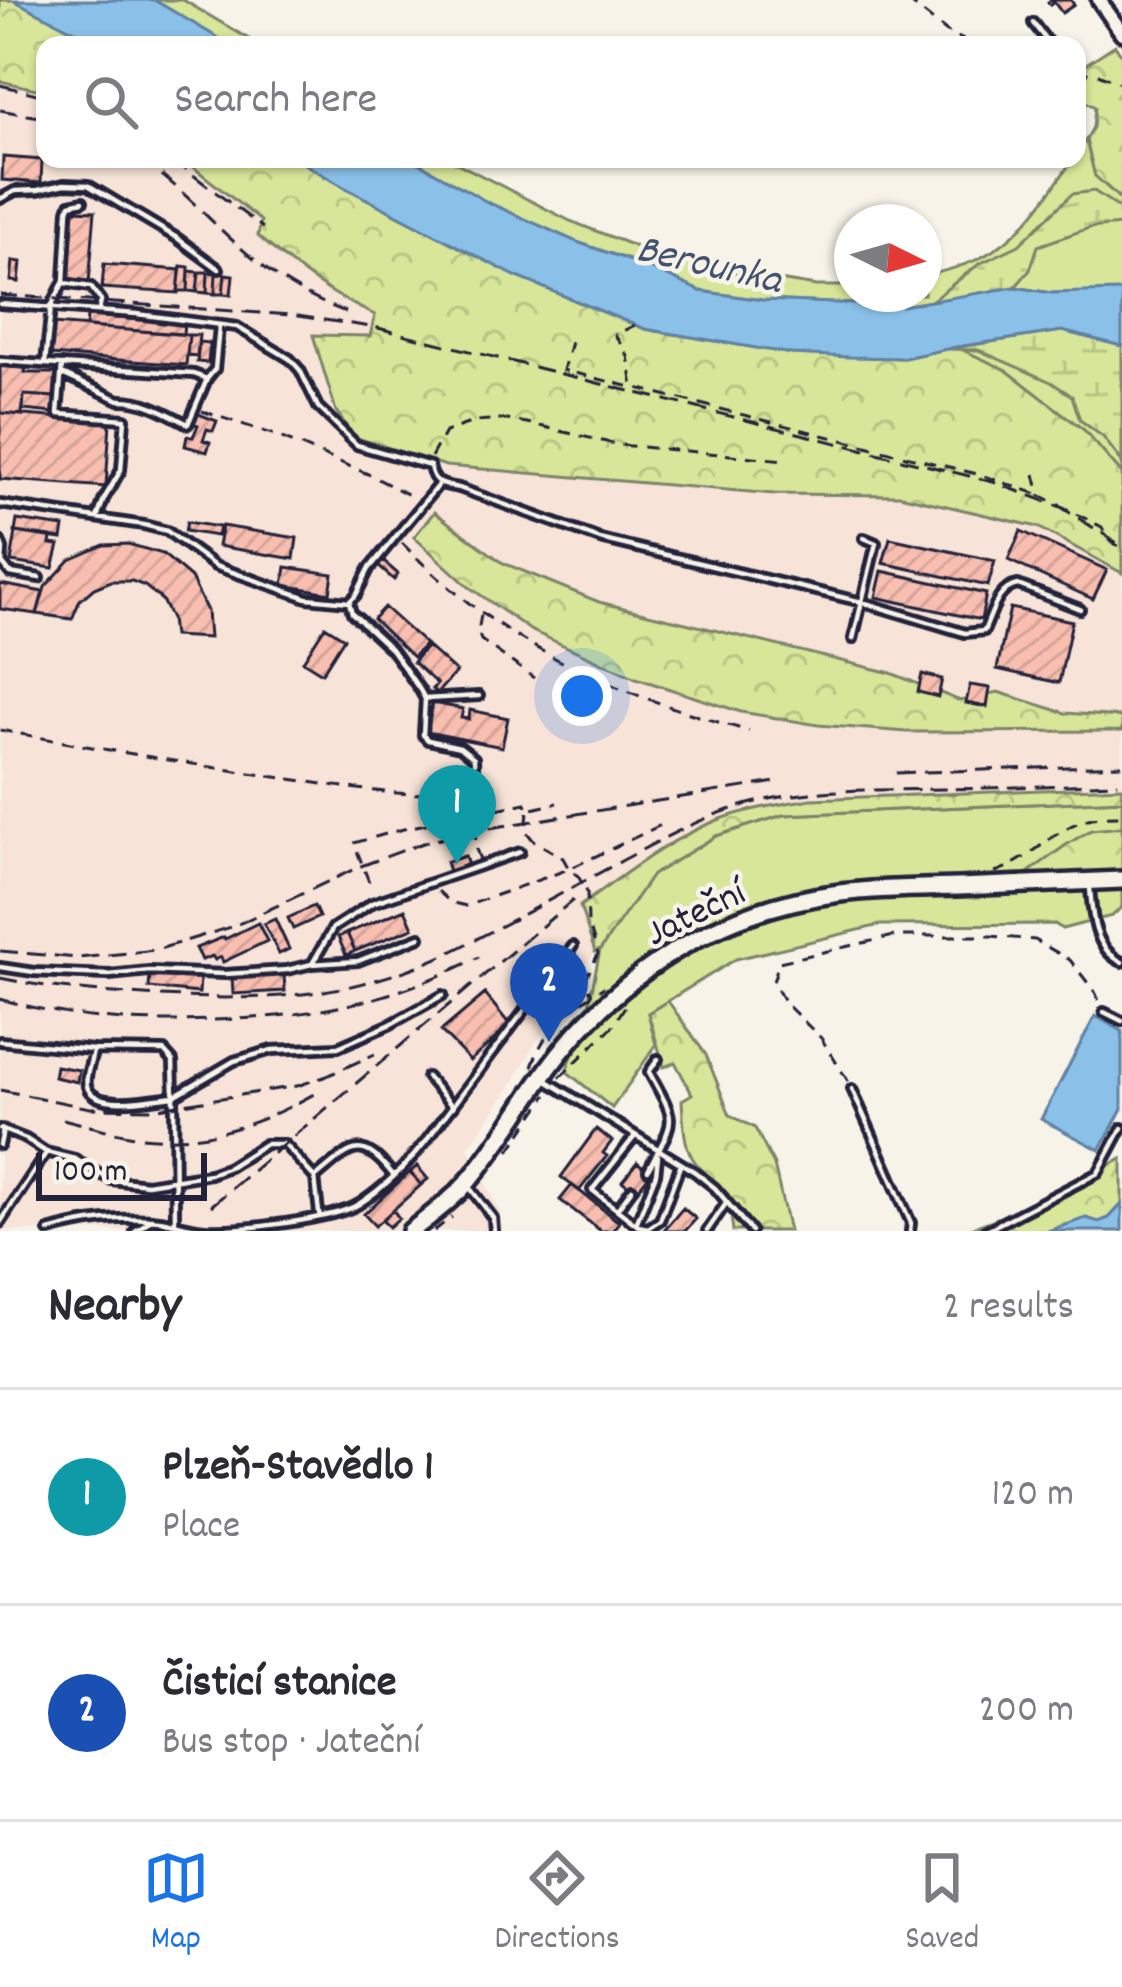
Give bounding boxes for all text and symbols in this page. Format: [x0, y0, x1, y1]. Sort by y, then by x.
search box [36, 36, 1086, 168]
icon: search [78, 69, 144, 135]
text: Search here [174, 70, 377, 134]
north arrow [834, 204, 942, 312]
water label: Berounka [630, 222, 789, 314]
your location [552, 666, 612, 726]
pin: 1 [418, 765, 496, 864]
street label: Jateční [638, 867, 759, 964]
pin: 2 [510, 943, 588, 1042]
scale bar [36, 1147, 207, 1200]
text: 100 m [54, 1150, 127, 1197]
text: Nearby [48, 1273, 181, 1345]
text: 2 results [943, 1282, 1074, 1337]
text: Plzeň-Stavědlo 1 [162, 1437, 434, 1501]
text: 1 [83, 1469, 91, 1524]
text: 120 m [991, 1469, 1074, 1524]
text: Place [162, 1501, 240, 1556]
text: Čisticí stanice [162, 1653, 397, 1717]
text: 2 [78, 1685, 96, 1740]
text: 200 m [979, 1685, 1074, 1740]
text: Bus stop · Jateční [162, 1717, 421, 1772]
tab: Map [143, 1845, 209, 1964]
tab: Directions [495, 1845, 620, 1964]
tab: Saved [905, 1845, 979, 1964]

